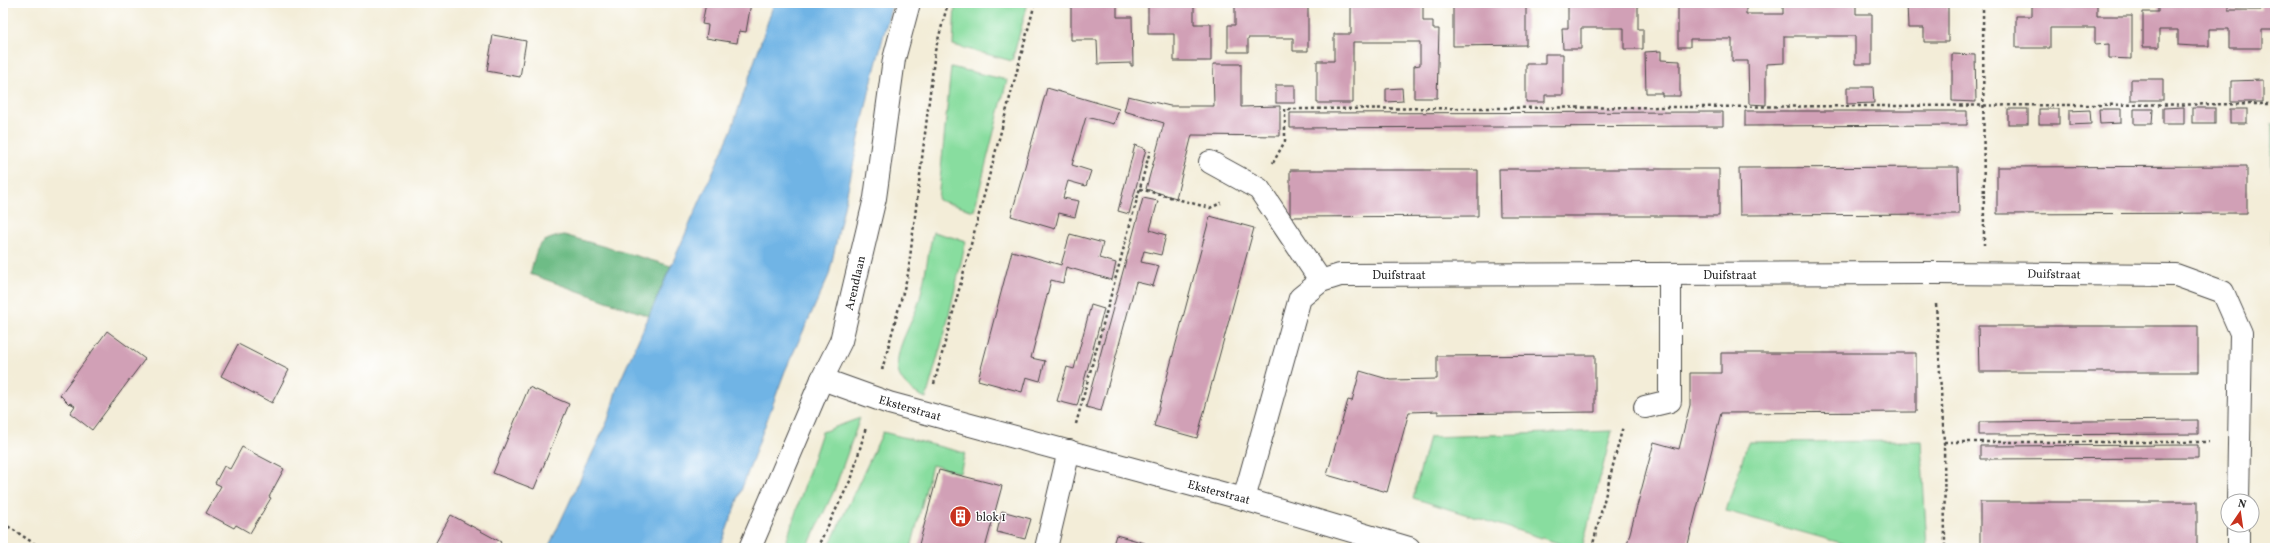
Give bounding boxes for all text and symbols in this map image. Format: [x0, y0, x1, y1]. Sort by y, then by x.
street label: Arendlaan [842, 254, 870, 312]
street label: Duifstraat [2027, 267, 2081, 283]
street label: Duifstraat [1372, 268, 1426, 284]
street label: Duifstraat [1703, 268, 1757, 284]
street label: Eksterstraat [877, 392, 943, 425]
street label: Eksterstraat [1186, 477, 1252, 509]
north arrow [2220, 493, 2260, 533]
text: N [2236, 497, 2247, 513]
building icon: blok 1 [947, 504, 973, 530]
place label: blok 1 [976, 510, 1006, 526]

